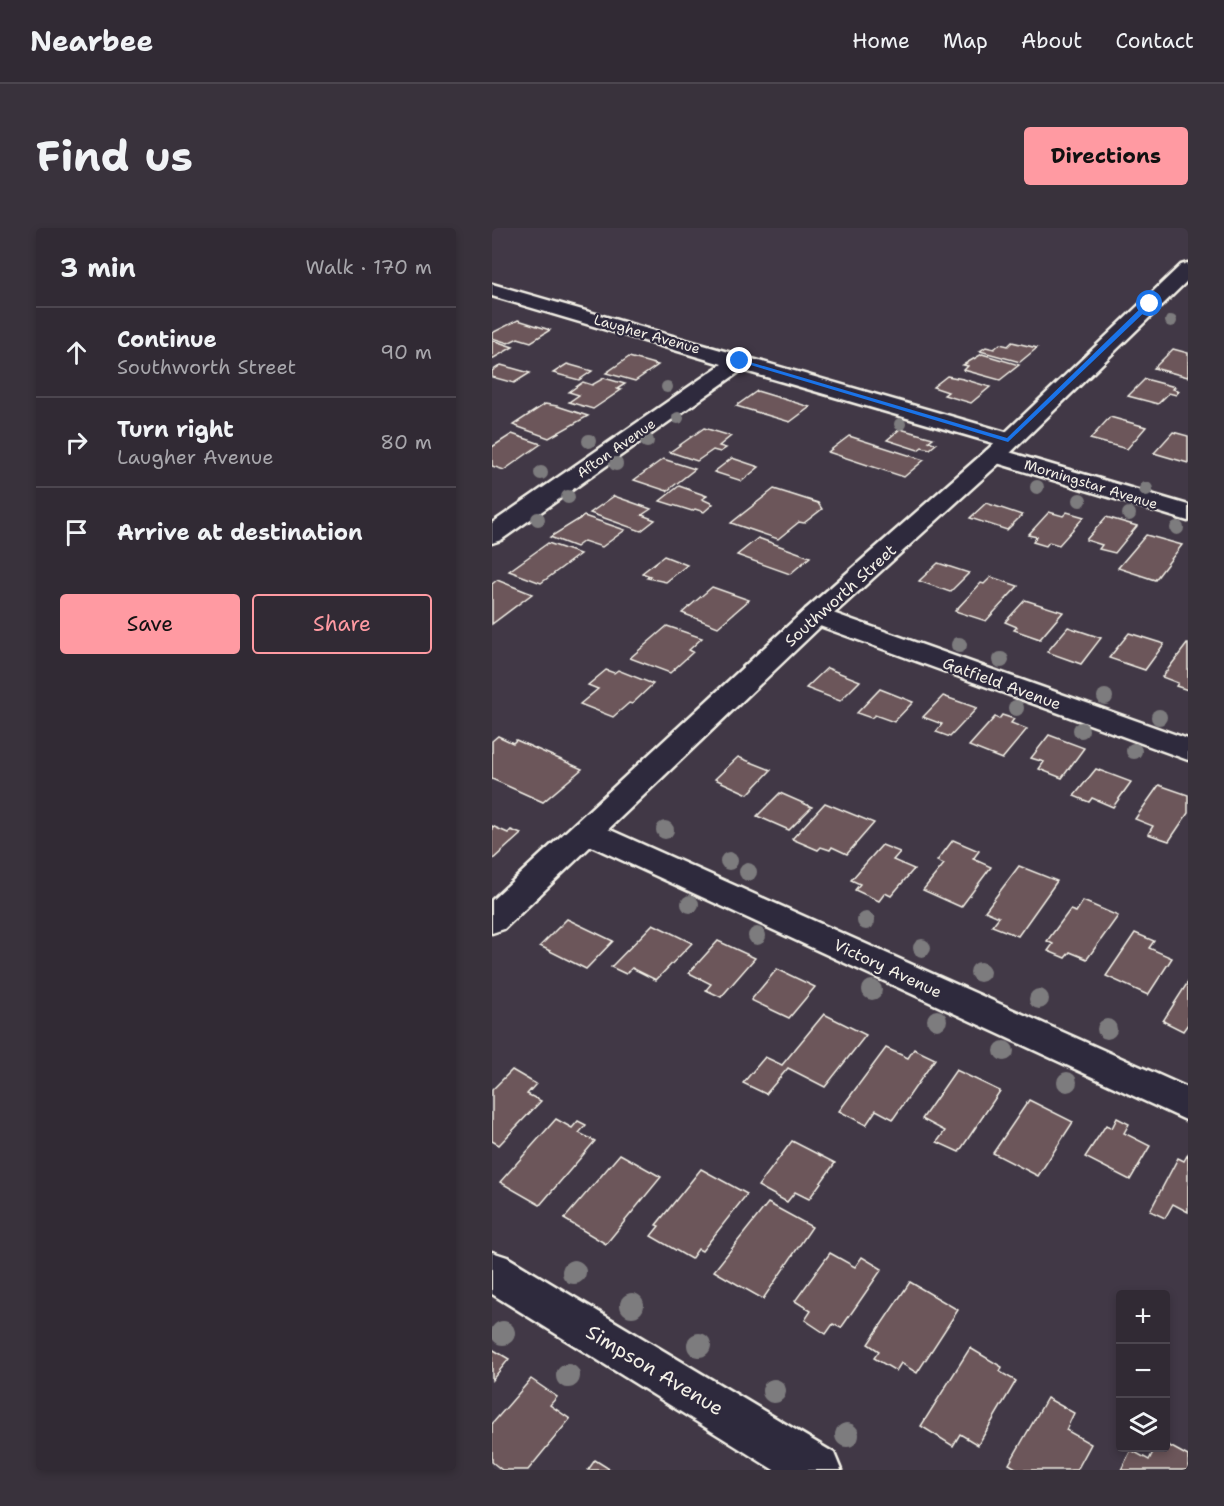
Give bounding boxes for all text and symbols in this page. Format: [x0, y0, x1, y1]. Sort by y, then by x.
text: Nearbee [30, 22, 153, 60]
text: Home [852, 27, 910, 55]
text: Map [943, 27, 988, 55]
text: About [1021, 27, 1082, 55]
text: Contact [1115, 27, 1194, 55]
button: Directions [1024, 127, 1188, 185]
text: Find us [36, 128, 193, 184]
text: 3 min [60, 250, 136, 285]
text: Walk · 170 m [306, 254, 432, 280]
route start [1136, 290, 1162, 316]
street label: Laugher Avenue [592, 310, 702, 358]
text: Continue [117, 325, 217, 354]
icon: ahead [60, 336, 93, 369]
text: 90 m [380, 339, 432, 365]
route end [726, 347, 752, 373]
text: Southworth Street [117, 354, 296, 380]
street label: Afton Avenue [573, 414, 659, 482]
text: Turn right [117, 415, 234, 444]
icon: right [60, 426, 93, 459]
text: 80 m [380, 429, 432, 455]
text: Laugher Avenue [117, 444, 274, 470]
street label: Morningstar Avenue [1022, 455, 1160, 513]
icon: arrive [60, 516, 93, 549]
text: Arrive at destination [117, 518, 363, 547]
street label: Southworth Street [780, 540, 901, 651]
button: Save [60, 594, 240, 654]
button: Share [252, 594, 432, 654]
street label: Gatfield Avenue [940, 652, 1064, 715]
street label: Victory Avenue [830, 934, 945, 1003]
map controls [1116, 1290, 1170, 1452]
button: + [1116, 1290, 1170, 1344]
street label: Simpson Avenue [581, 1319, 729, 1421]
button: − [1116, 1344, 1170, 1398]
button: layers [1116, 1398, 1170, 1452]

